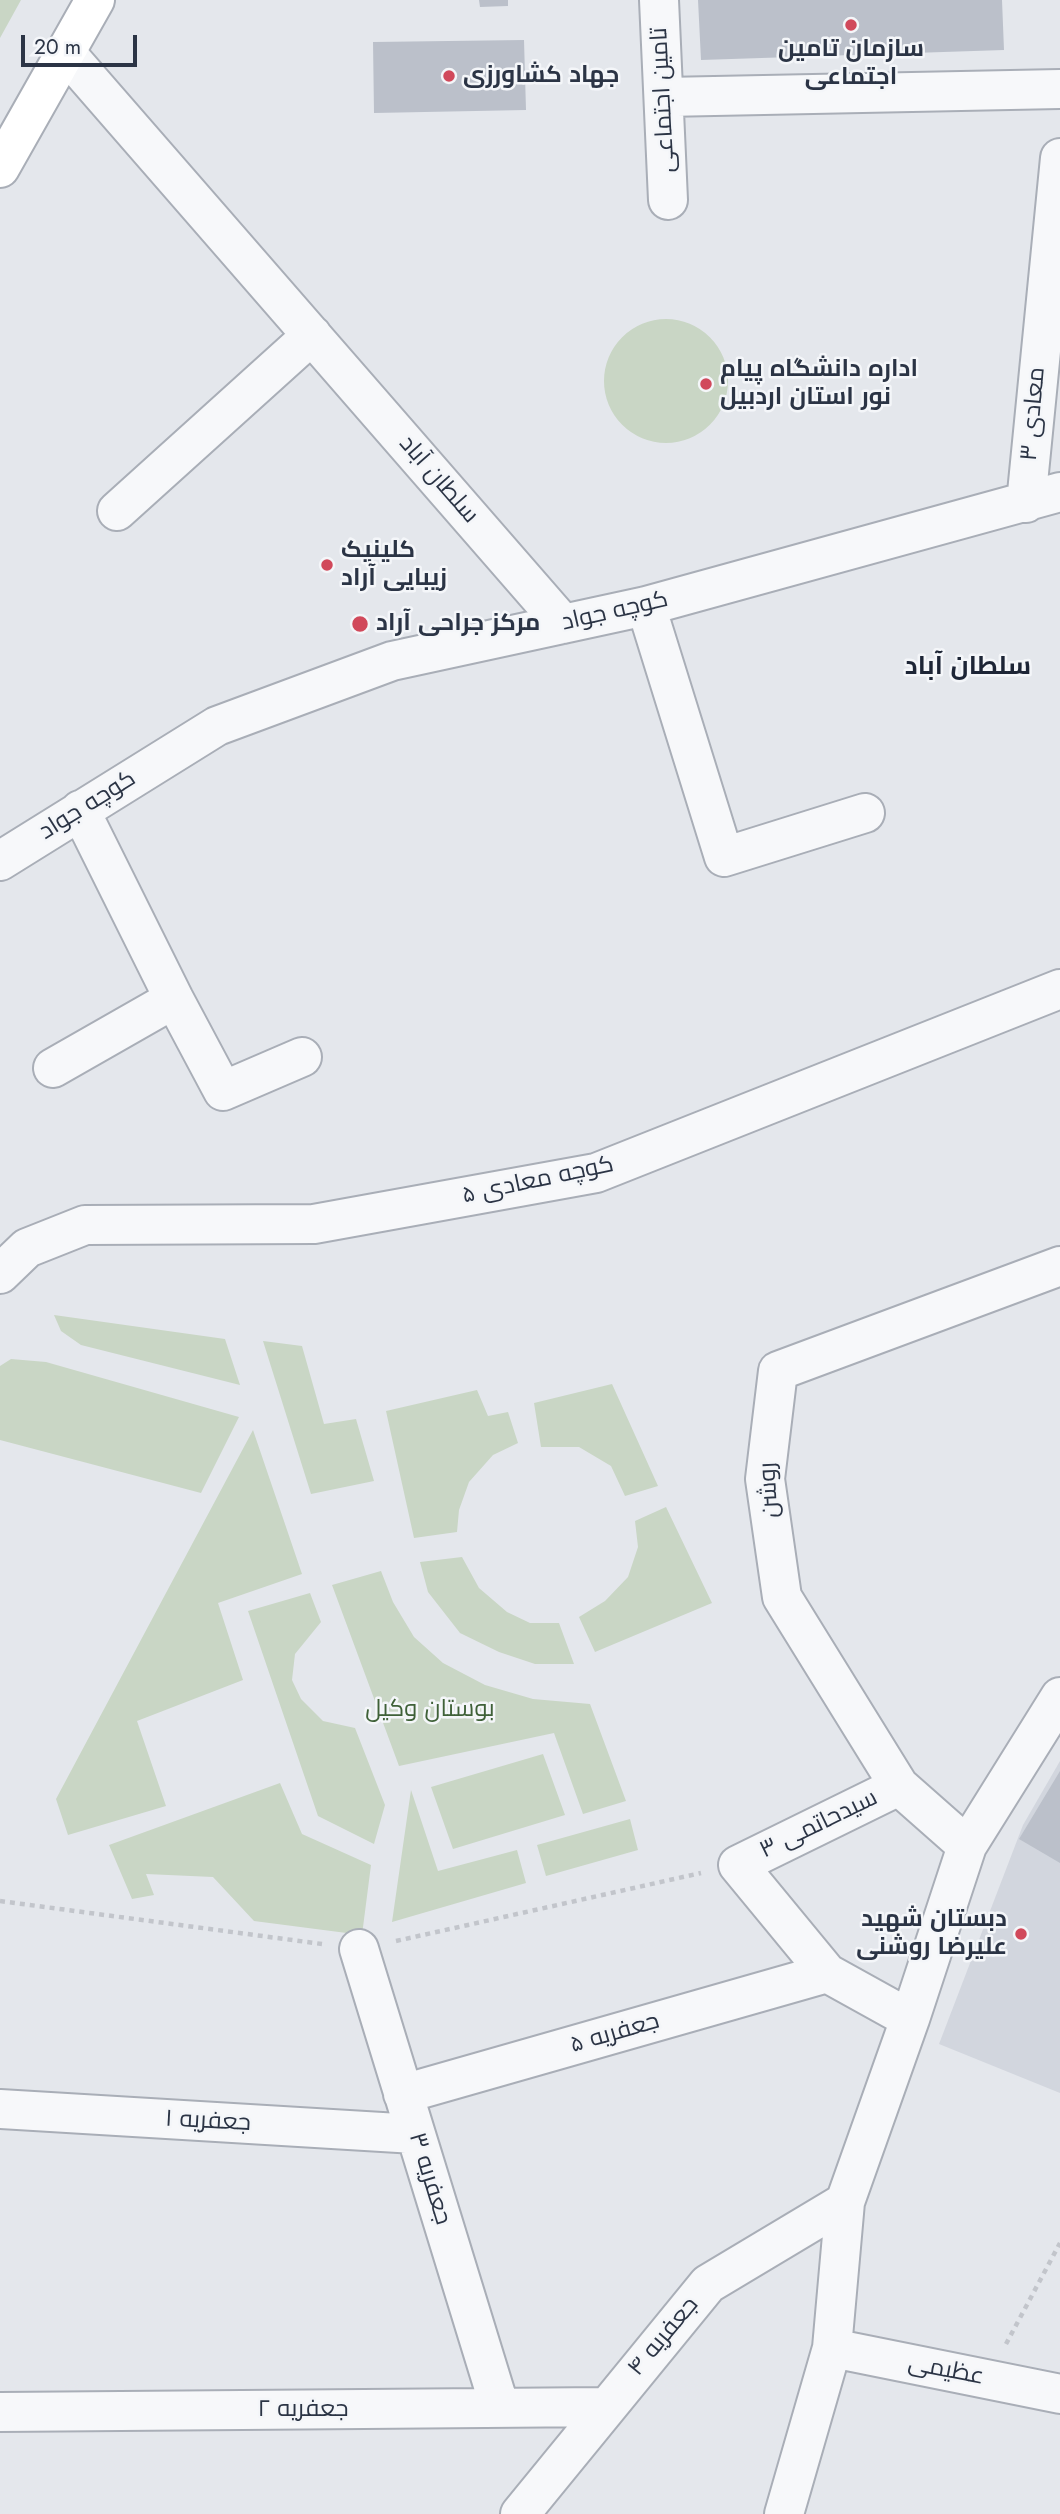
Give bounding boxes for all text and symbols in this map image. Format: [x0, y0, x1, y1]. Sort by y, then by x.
marker: سازمان تامین اجتماعی [843, 17, 859, 33]
scale bar [24, 21, 140, 65]
street label: تامین اجتماعی [646, 27, 682, 173]
text: 20 m [34, 32, 81, 62]
place label: سازمان تامین اجتماعی [778, 36, 924, 92]
place label: جهاد کشاورزی [463, 62, 619, 90]
marker: جهاد کشاورزی [441, 68, 457, 84]
place label: اداره دانشگاه پیام نور استان اردبیل [720, 356, 918, 412]
street label: معادی ۳ [1016, 366, 1052, 462]
marker: اداره دانشگاه پیام نور استان اردبیل [698, 376, 714, 392]
street label: سلطان آباد [392, 430, 484, 530]
place label: کلینیک زیبایی آراد [341, 537, 447, 593]
marker: کلینیک زیبایی آراد [319, 557, 335, 573]
street label: کوچه جواد [559, 586, 671, 638]
place label: مرکز جراحی آراد [376, 610, 540, 638]
marker: مرکز جراحی آراد [350, 614, 370, 634]
district label: سلطان آباد [905, 652, 1031, 684]
street label: کوچه جواد [34, 765, 142, 847]
street label: کوچه معادی ۵ [459, 1151, 617, 1211]
street label: روشن [754, 1461, 786, 1519]
park label: بوستان وکیل [365, 1696, 495, 1724]
street label: سیدحاتمی ۳ [755, 1784, 883, 1866]
place label: دبستان شهید علیرضا روشنی [856, 1906, 1007, 1962]
marker: دبستان شهید علیرضا روشنی [1013, 1926, 1029, 1942]
street label: جعفریه ۵ [567, 2008, 663, 2060]
street label: جعفریه ۱ [164, 2105, 252, 2139]
street label: جعفریه ۳ [401, 2129, 457, 2229]
street label: جعفریه ۴ [623, 2292, 705, 2382]
street label: عظیمی [906, 2350, 986, 2392]
street label: جعفریه ۲ [257, 2396, 349, 2424]

